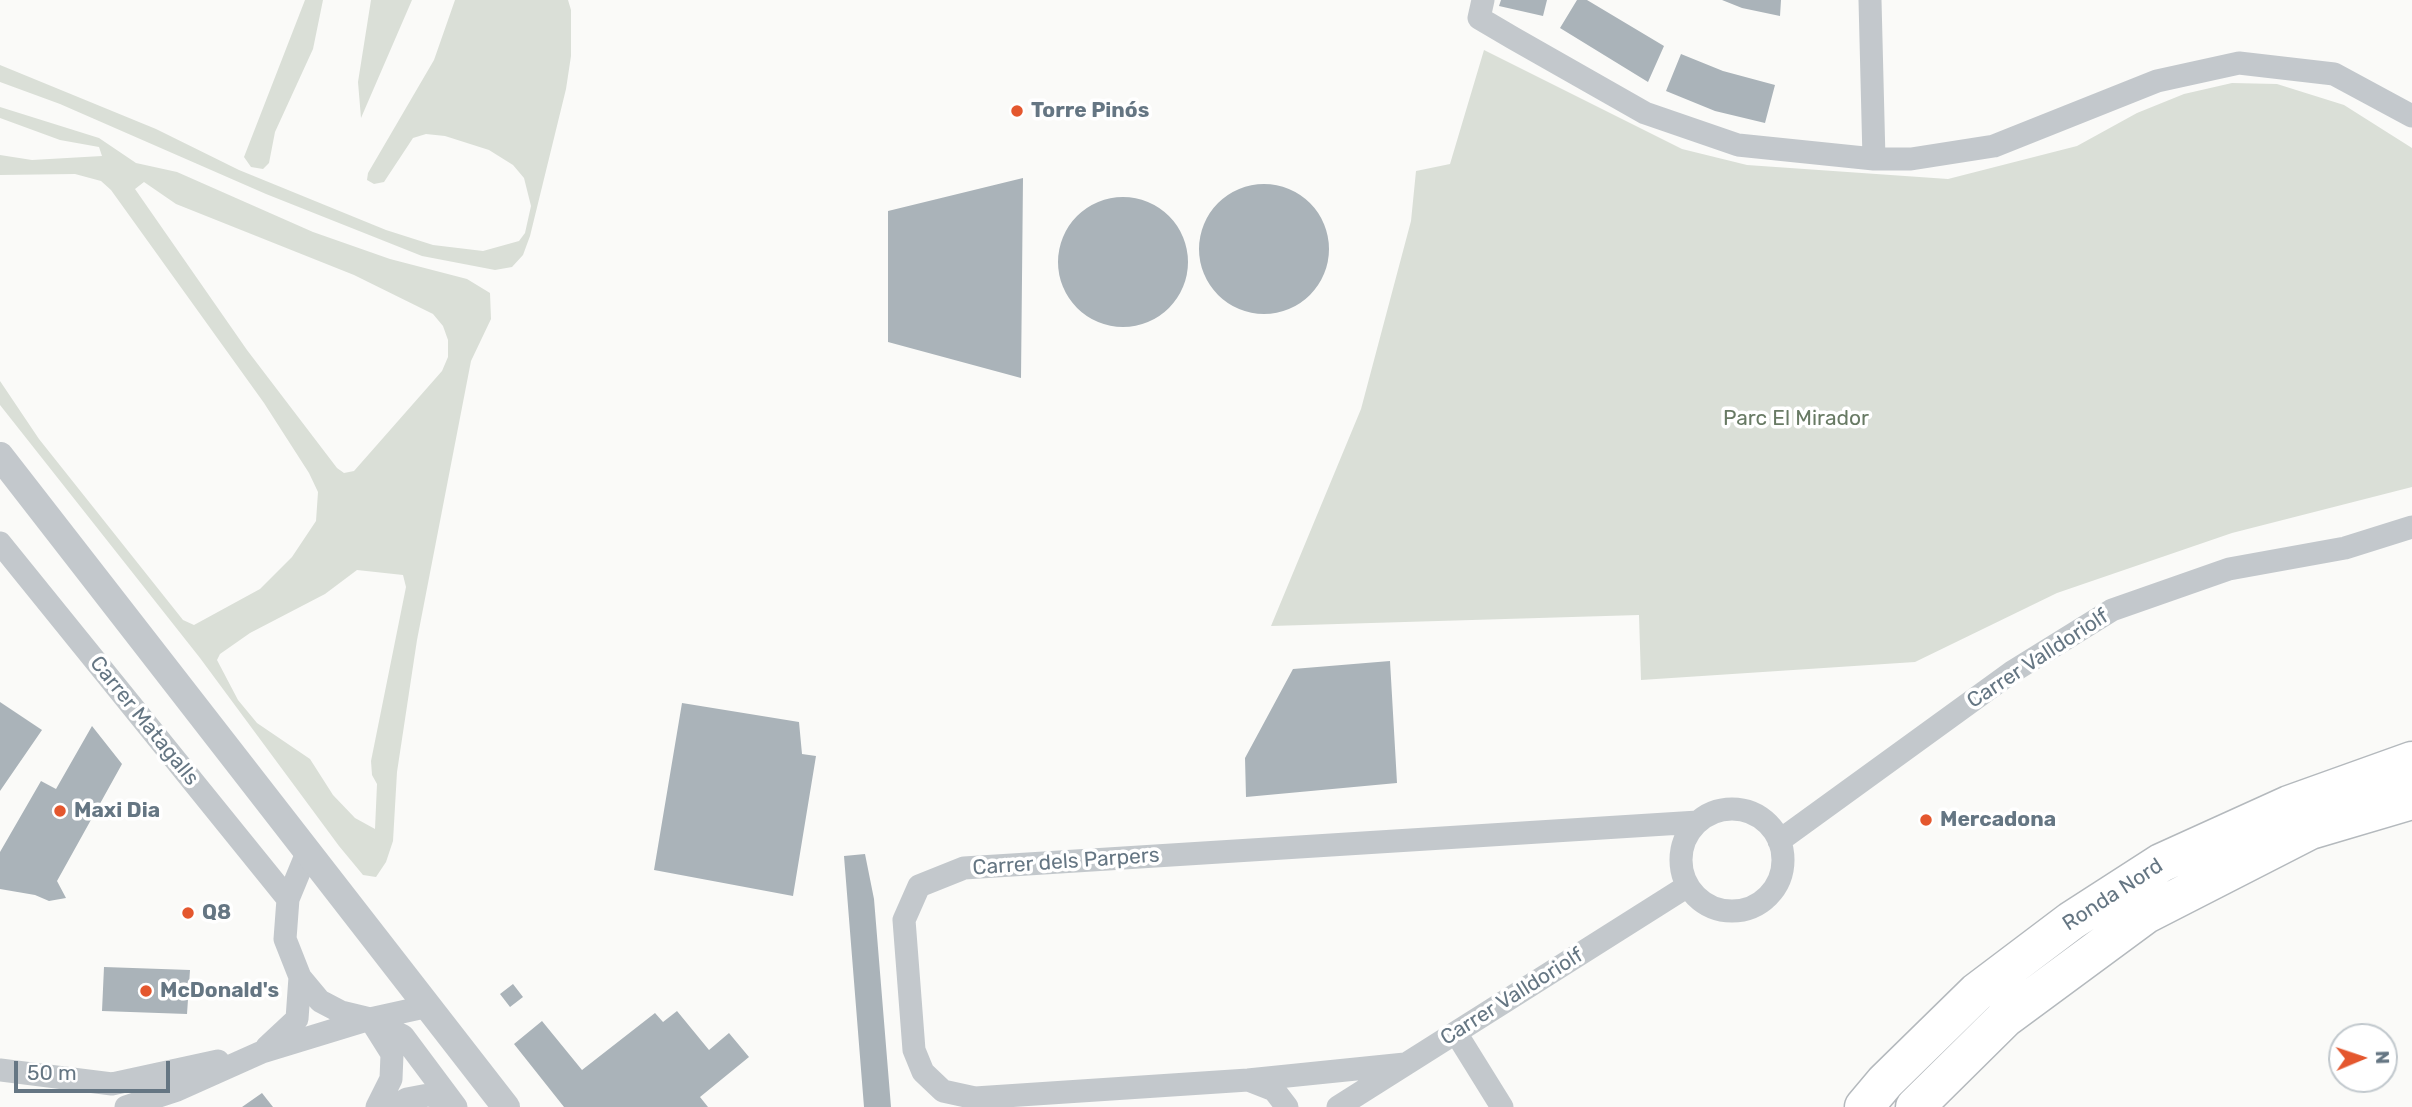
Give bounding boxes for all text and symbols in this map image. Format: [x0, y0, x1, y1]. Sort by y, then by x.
place label: Torre Pinós [1031, 98, 1149, 124]
marker: Torre Pinós [1009, 103, 1025, 119]
park label: Parc El Mirador [1723, 406, 1869, 432]
street label: Carrer Valldoriolf [1963, 604, 2113, 714]
street label: Carrer Matagalls [84, 651, 204, 791]
place label: Maxi Dia [74, 798, 160, 824]
marker: Maxi Dia [52, 803, 68, 819]
place label: Mercadona [1940, 807, 2056, 833]
marker: Mercadona [1918, 812, 1934, 828]
street label: Carrer dels Parpers [972, 843, 1160, 881]
street label: Ronda Nord [2058, 853, 2168, 937]
place label: Q8 [202, 900, 231, 926]
marker: Q8 [180, 905, 196, 921]
street label: Carrer Valldoriolf [1436, 943, 1588, 1051]
place label: McDonald's [160, 978, 279, 1004]
marker: McDonald's [138, 983, 154, 999]
north arrow [2328, 1023, 2398, 1093]
scale bar [18, 1048, 173, 1092]
text: N [2371, 1050, 2394, 1065]
text: 50 m [27, 1060, 77, 1085]

